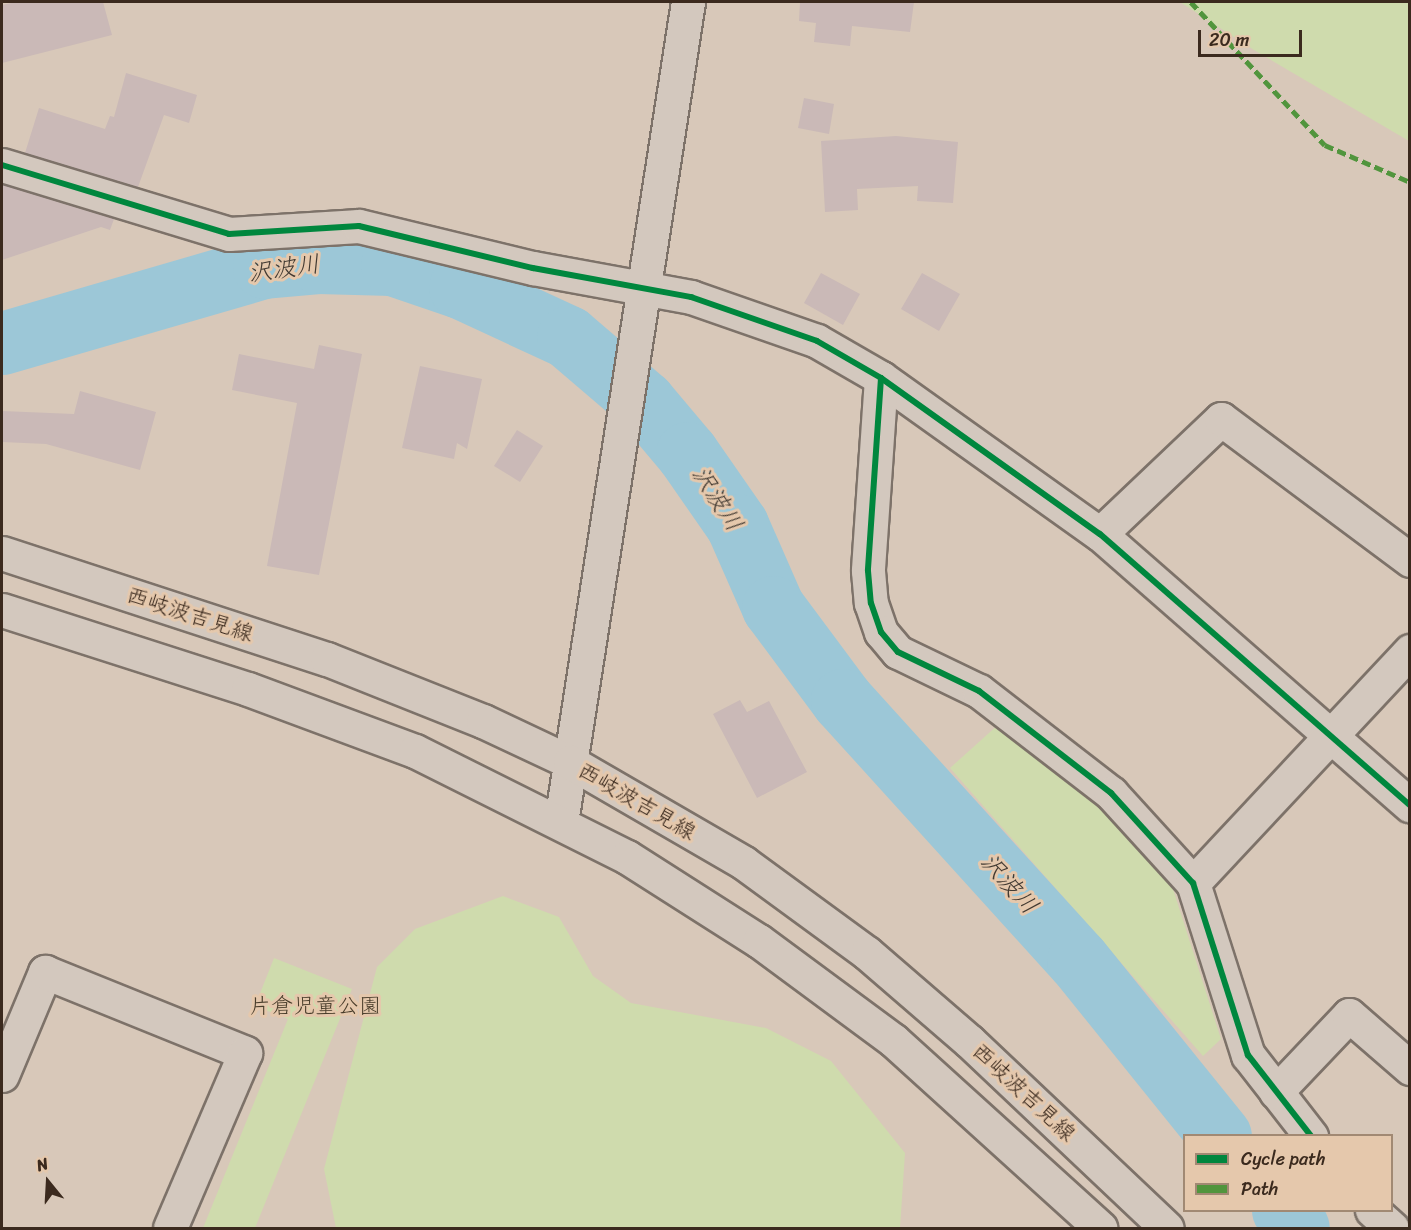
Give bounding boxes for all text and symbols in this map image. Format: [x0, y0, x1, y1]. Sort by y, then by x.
scale bar [1201, 18, 1304, 56]
text: 20 m [1209, 24, 1249, 56]
water label: 沢波川 [246, 250, 322, 288]
water label: 沢波川 [685, 461, 749, 537]
street label: 西岐波吉見線 [123, 581, 257, 647]
street label: 西岐波吉見線 [573, 757, 701, 845]
water label: 沢波川 [974, 848, 1044, 920]
park label: 片倉児童公園 [249, 993, 381, 1019]
street label: 西岐波吉見線 [967, 1037, 1081, 1147]
legend [1183, 1134, 1393, 1212]
text: Cycle path [1241, 1143, 1325, 1175]
text: N [33, 1149, 52, 1180]
north arrow [18, 1152, 78, 1212]
text: Path [1241, 1173, 1278, 1205]

